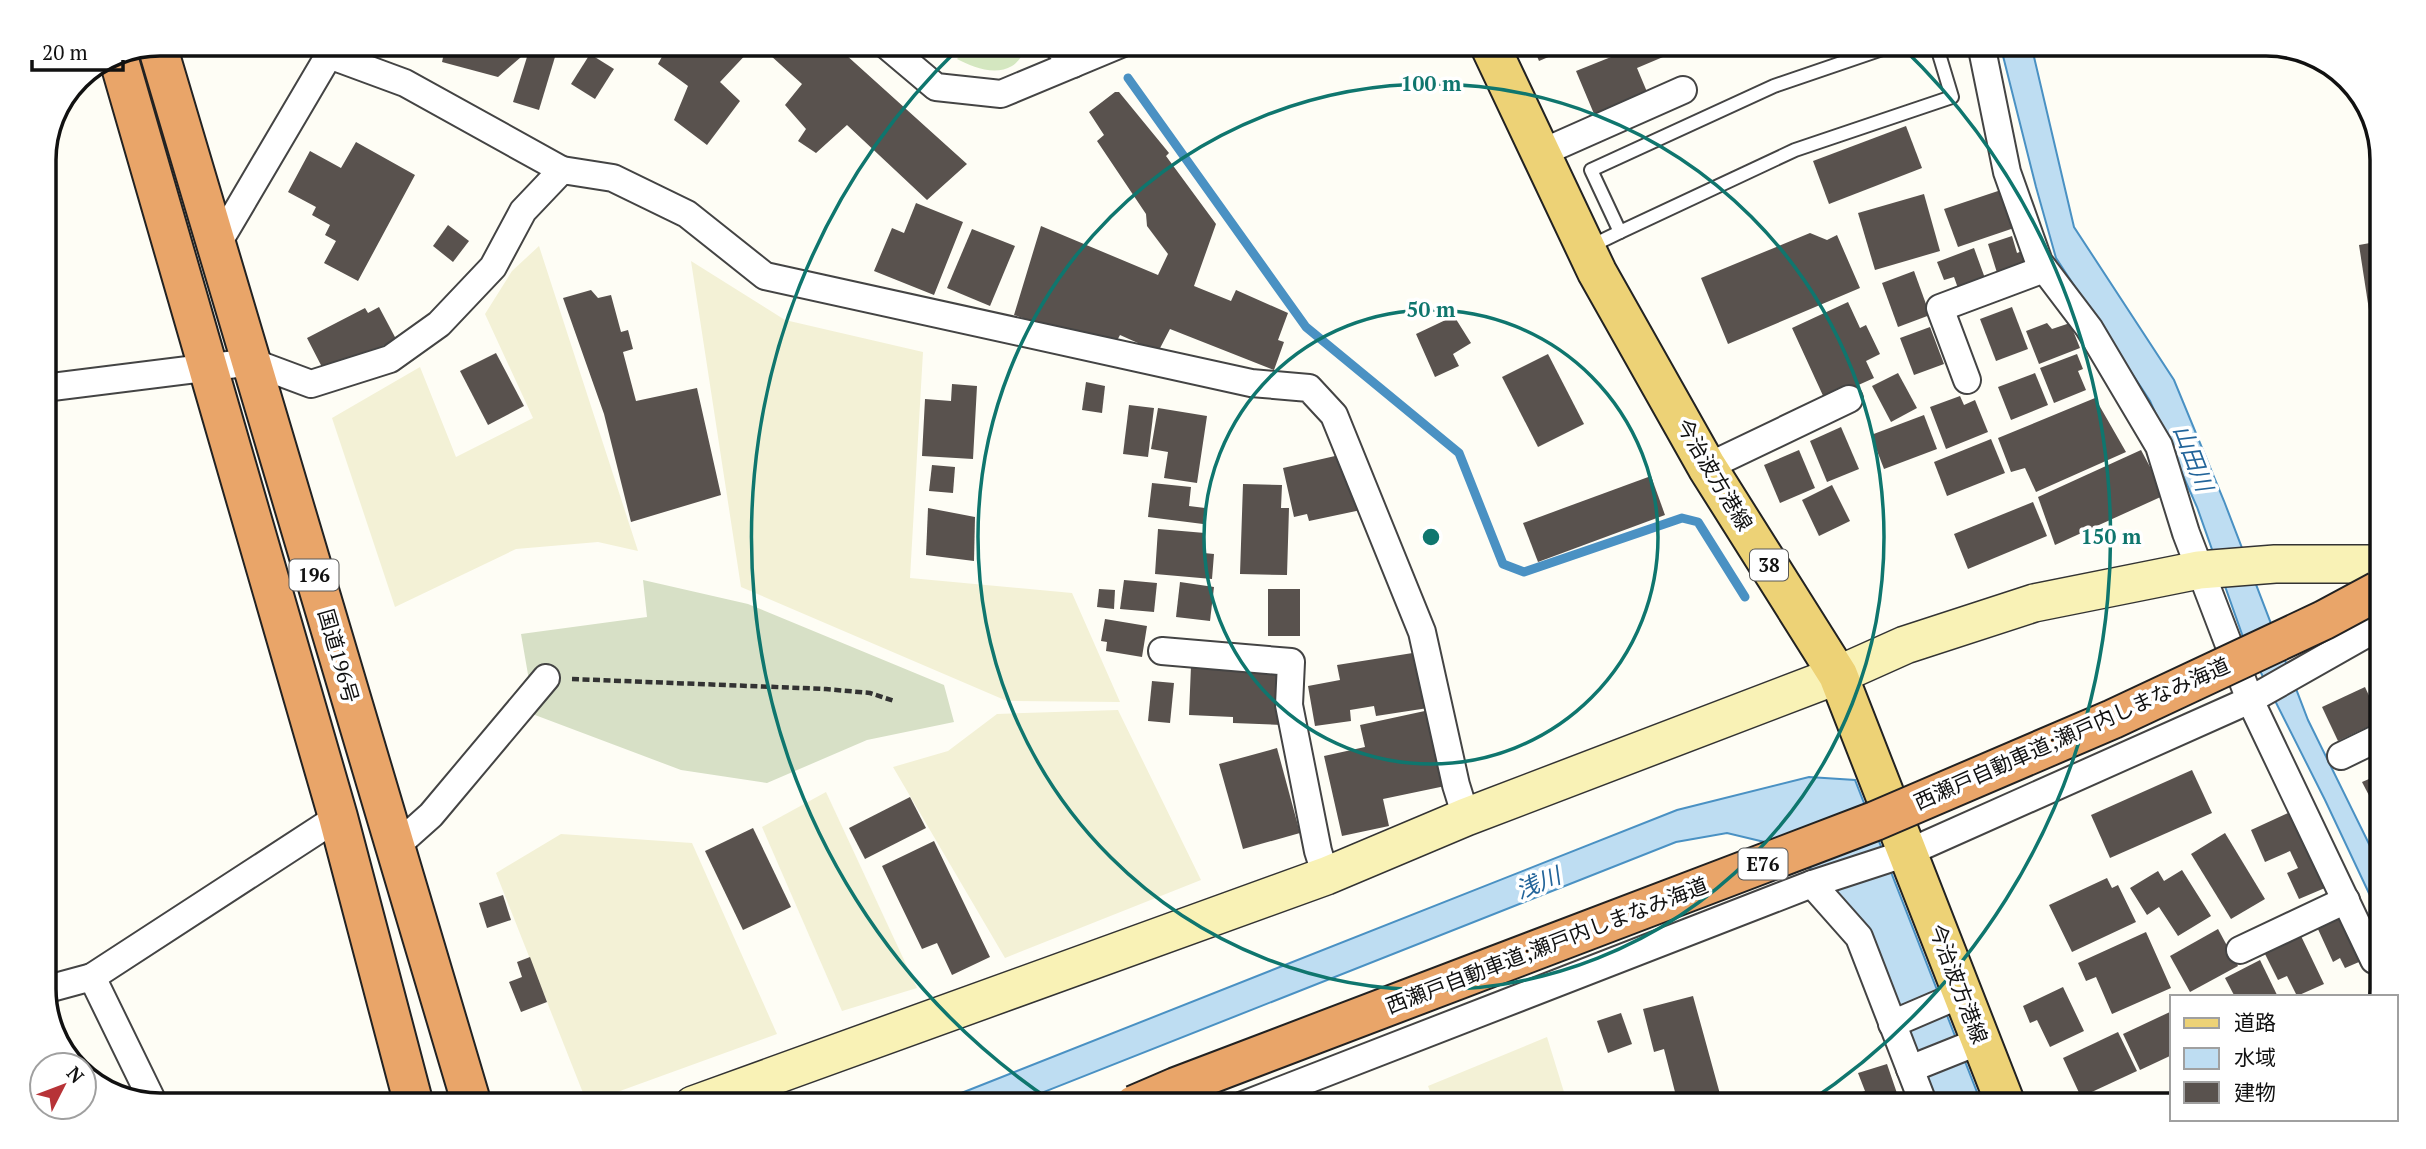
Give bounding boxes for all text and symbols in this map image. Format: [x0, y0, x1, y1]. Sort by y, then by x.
scale bar [32, 28, 122, 72]
text: 20 m [42, 38, 88, 66]
text: 100 m [1401, 69, 1462, 97]
text: 50 m [1407, 295, 1456, 323]
street label: 今治波方港線 [1670, 413, 1759, 536]
water label: 山田川 [2167, 420, 2221, 498]
text: 150 m [2081, 522, 2142, 550]
centre of rings [1419, 525, 1443, 549]
road number: 38 [1750, 550, 1788, 580]
road number: 196 [290, 560, 338, 590]
street label: 国道196号 [312, 605, 366, 706]
street label: 西瀬戸自動車道;瀬戸内しまなみ海道 [1909, 651, 2234, 816]
road number: E76 [1738, 848, 1788, 880]
water label: 浅川 [1511, 858, 1568, 906]
street label: 西瀬戸自動車道;瀬戸内しまなみ海道 [1382, 871, 1712, 1020]
street label: 今治波方港線 [1923, 920, 1995, 1047]
legend [2170, 995, 2398, 1121]
text: 道路 [2234, 1008, 2276, 1036]
text: 水域 [2234, 1043, 2276, 1071]
north arrow [28, 1051, 98, 1121]
text: N [62, 1061, 91, 1088]
text: 建物 [2234, 1078, 2276, 1106]

